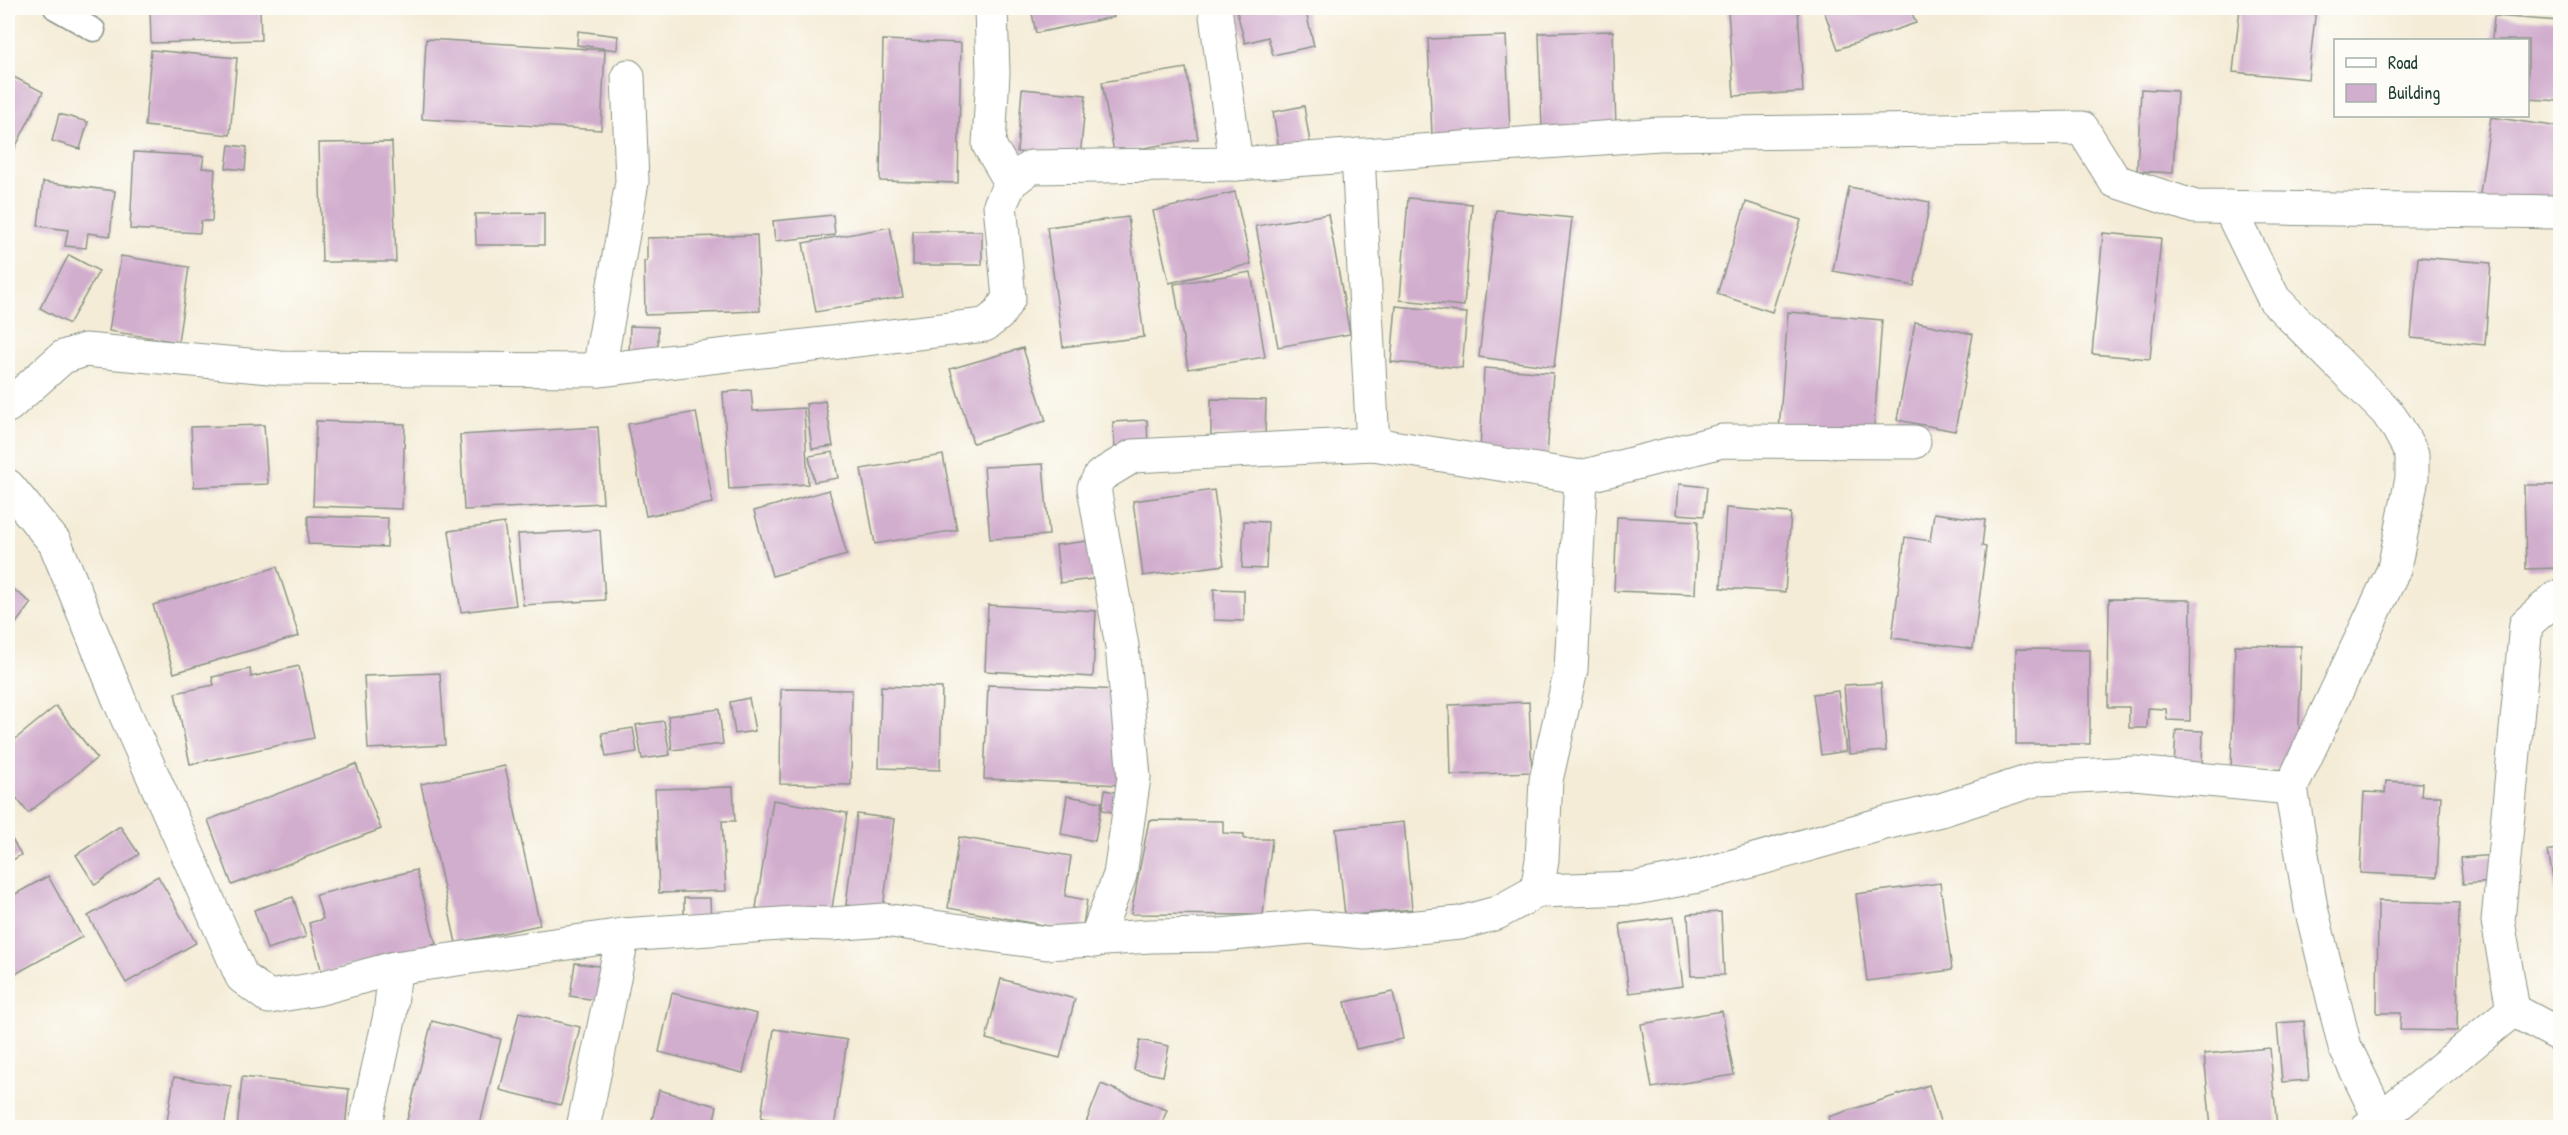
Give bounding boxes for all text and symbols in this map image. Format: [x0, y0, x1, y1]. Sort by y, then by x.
legend [2334, 39, 2529, 117]
text: Road [2388, 50, 2418, 75]
text: Building [2388, 80, 2440, 105]

